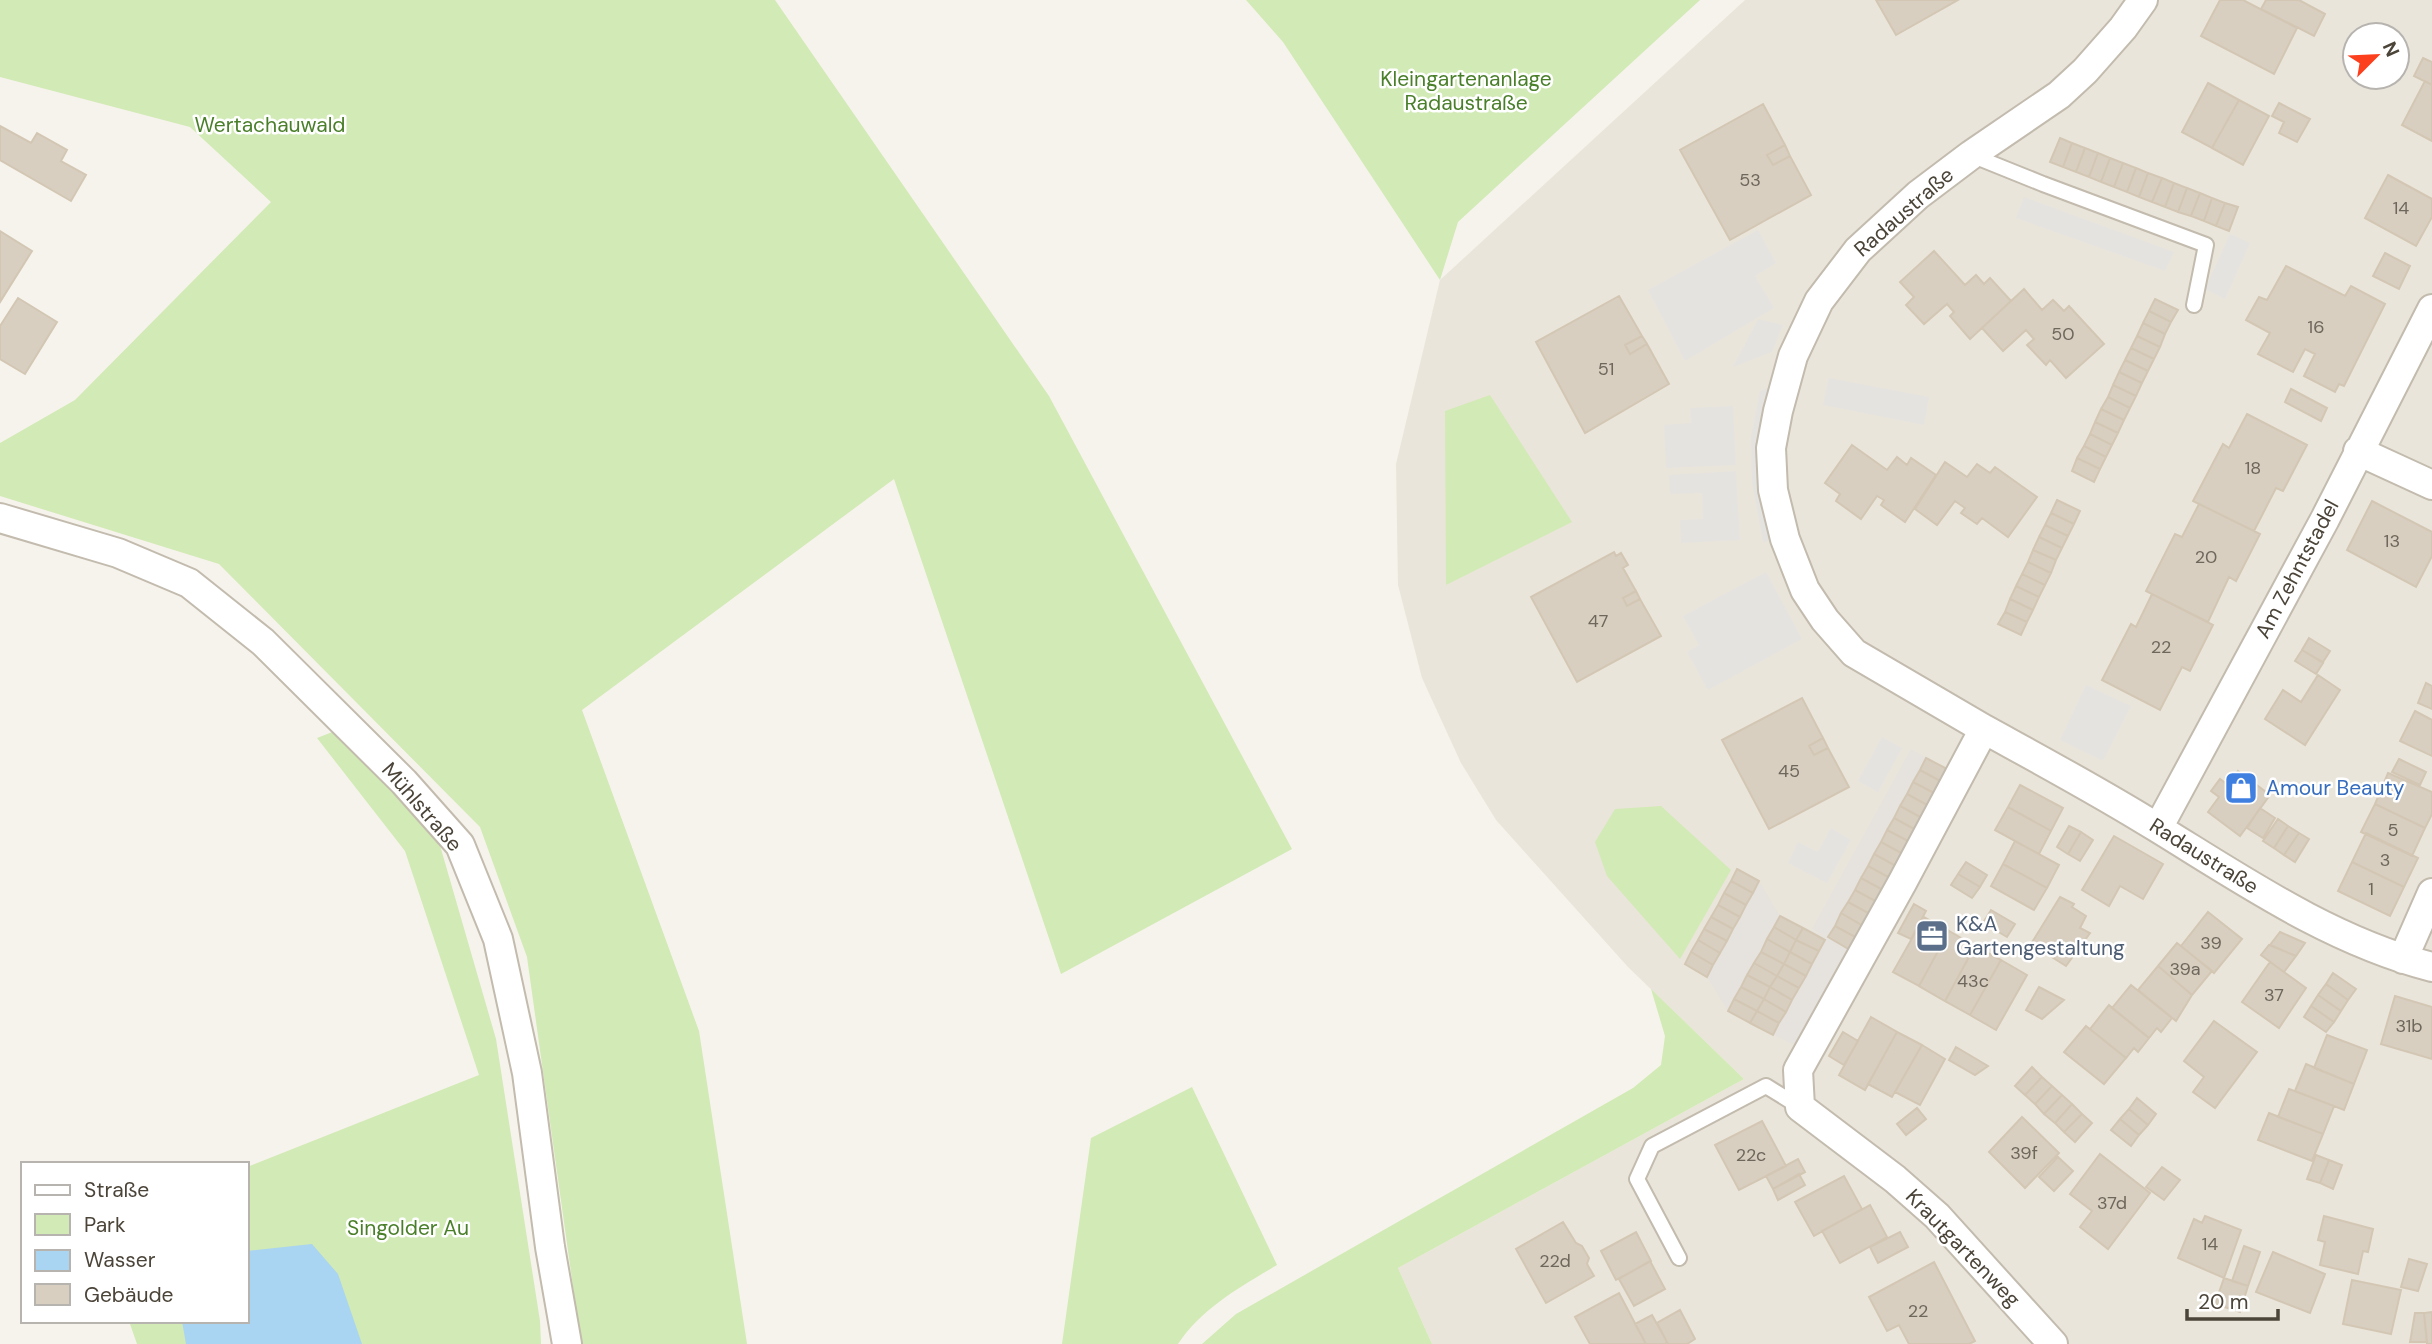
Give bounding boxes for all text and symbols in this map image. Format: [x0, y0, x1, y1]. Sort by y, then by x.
north arrow [2341, 21, 2411, 91]
text: N [2377, 38, 2405, 61]
park label: Kleingartenanlage Radaustraße [1380, 65, 1552, 117]
park label: Wertachauwald [194, 111, 346, 139]
street label: Radaustraße [1848, 161, 1960, 263]
house number: 53 [1739, 168, 1761, 192]
house number: 14 [2393, 196, 2409, 220]
house number: 16 [2308, 315, 2324, 339]
house number: 50 [2051, 322, 2075, 346]
house number: 51 [1598, 357, 1614, 381]
house number: 18 [2245, 456, 2261, 480]
street label: Am Zehntstadel [2249, 495, 2345, 643]
house number: 13 [2384, 529, 2400, 553]
house number: 20 [2195, 545, 2217, 569]
house number: 47 [1588, 609, 1608, 633]
house number: 22 [2151, 635, 2171, 659]
street label: Mühlstraße [376, 757, 469, 858]
house number: 45 [1778, 759, 1800, 783]
shop icon: Amour Beauty [2222, 769, 2260, 807]
place label: Amour Beauty [2266, 774, 2405, 802]
street label: Radaustraße [2144, 811, 2264, 901]
house number: 5 [2388, 818, 2398, 842]
house number: 3 [2380, 848, 2390, 872]
house number: 1 [2368, 877, 2374, 901]
place label: K&A Gartengestaltung [1956, 910, 2125, 962]
office icon: K&A Gartengestaltung [1913, 917, 1951, 955]
house number: 39 [2200, 931, 2222, 955]
house number: 39a [2169, 957, 2201, 981]
house number: 43c [1957, 969, 1989, 993]
house number: 37 [2264, 983, 2284, 1007]
house number: 31b [2395, 1014, 2423, 1038]
house number: 39f [2010, 1141, 2038, 1165]
house number: 22c [1736, 1143, 1766, 1167]
legend [21, 1162, 248, 1323]
text: Straße [84, 1176, 149, 1204]
street label: Krautgartenweg [1900, 1183, 2027, 1313]
house number: 37d [2097, 1191, 2127, 1215]
text: Park [84, 1211, 126, 1239]
park label: Singolder Au [347, 1214, 469, 1242]
house number: 14 [2202, 1232, 2218, 1256]
text: Wasser [84, 1246, 156, 1274]
house number: 22d [1539, 1249, 1571, 1273]
scale bar [2187, 1278, 2278, 1322]
text: Gebäude [84, 1281, 174, 1309]
text: 20 m [2198, 1288, 2249, 1316]
house number: 22 [1908, 1299, 1928, 1323]

